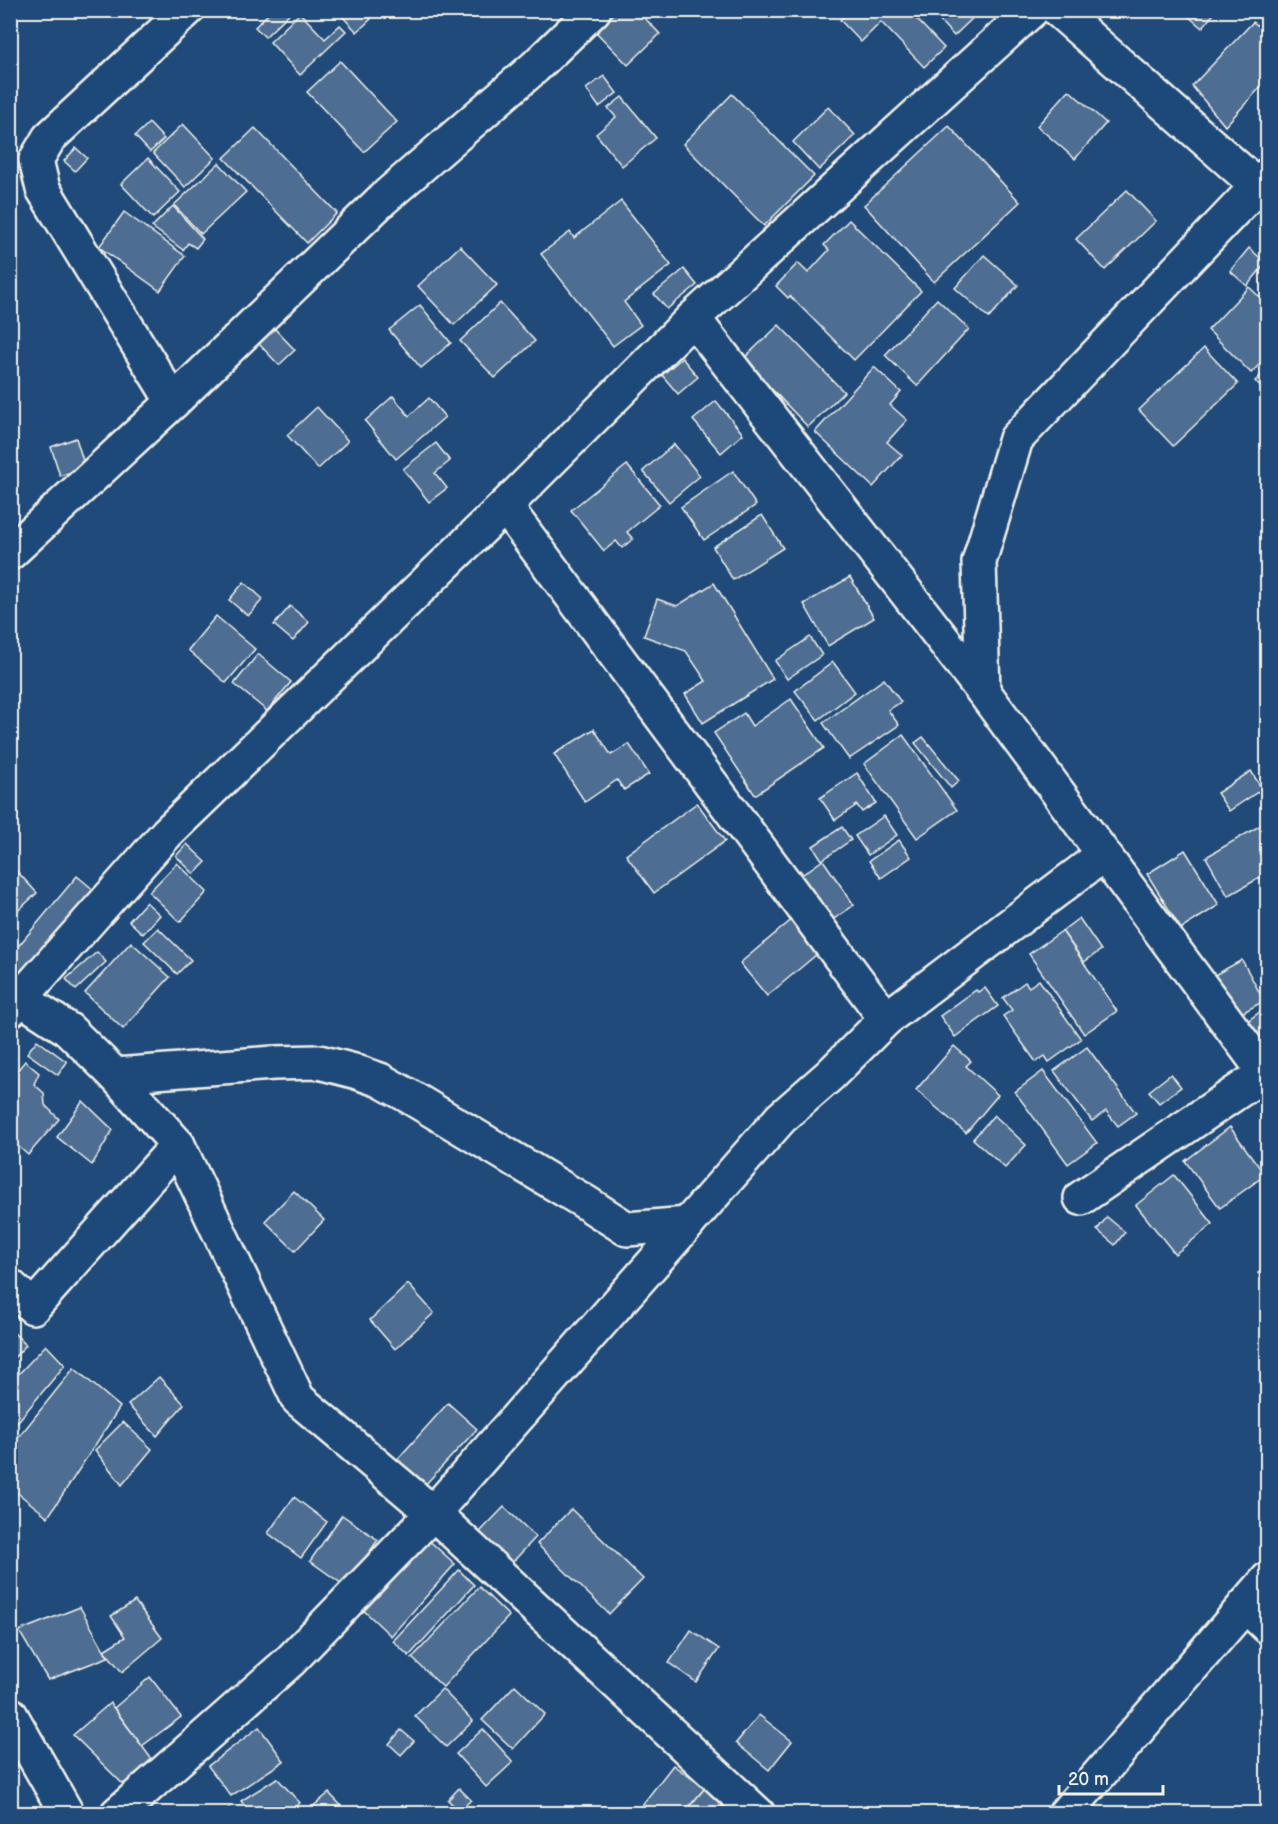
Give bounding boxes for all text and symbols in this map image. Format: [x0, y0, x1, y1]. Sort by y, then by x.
scale bar [1059, 1758, 1162, 1796]
text: 20 m [1068, 1769, 1109, 1790]

